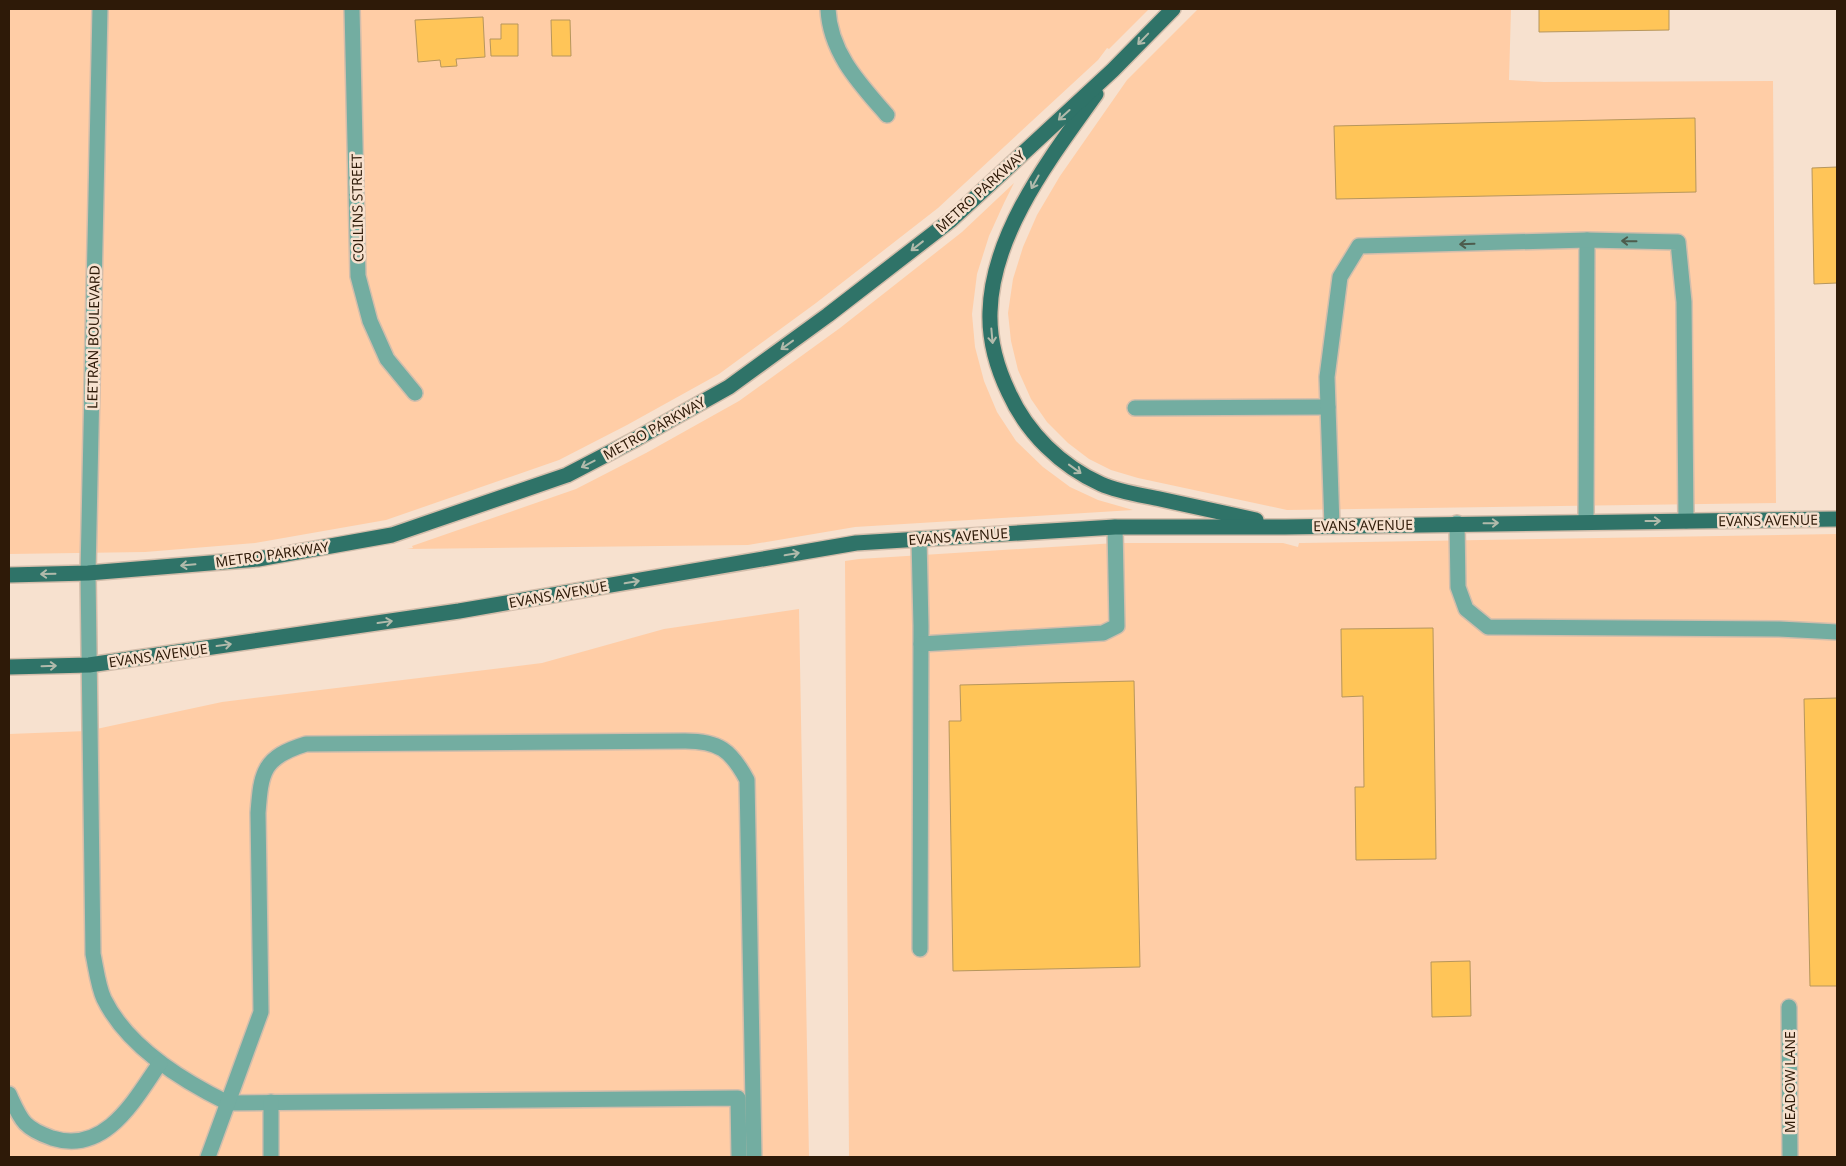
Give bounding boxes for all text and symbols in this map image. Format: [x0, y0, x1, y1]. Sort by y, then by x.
one-way arrow [1137, 33, 1149, 46]
one-way arrow [1057, 109, 1070, 121]
street label: METRO PARKWAY [931, 146, 1029, 236]
street label: COLLINS STREET [347, 153, 367, 262]
one-way arrow [1030, 174, 1040, 189]
one-way arrow [1622, 236, 1638, 246]
one-way arrow [1459, 239, 1475, 248]
one-way arrow [911, 241, 924, 252]
street label: LEETRAN BOULEVARD [82, 265, 104, 409]
one-way arrow [987, 327, 997, 343]
one-way arrow [781, 339, 794, 350]
street label: METRO PARKWAY [599, 392, 709, 464]
one-way arrow [581, 459, 596, 469]
one-way arrow [1067, 464, 1081, 474]
street label: EVANS AVENUE [1718, 510, 1818, 530]
street label: EVANS AVENUE [1313, 515, 1413, 535]
one-way arrow [1645, 516, 1661, 526]
one-way arrow [1482, 518, 1499, 528]
street label: EVANS AVENUE [908, 523, 1008, 549]
street label: METRO PARKWAY [214, 537, 330, 571]
one-way arrow [783, 548, 799, 558]
one-way arrow [180, 560, 196, 570]
one-way arrow [41, 569, 57, 579]
street label: EVANS AVENUE [507, 576, 609, 612]
one-way arrow [623, 576, 639, 586]
one-way arrow [377, 617, 393, 627]
street label: EVANS AVENUE [107, 639, 209, 671]
one-way arrow [216, 640, 232, 650]
one-way arrow [40, 661, 57, 671]
street label: MEADOW LANE [1780, 1031, 1799, 1133]

